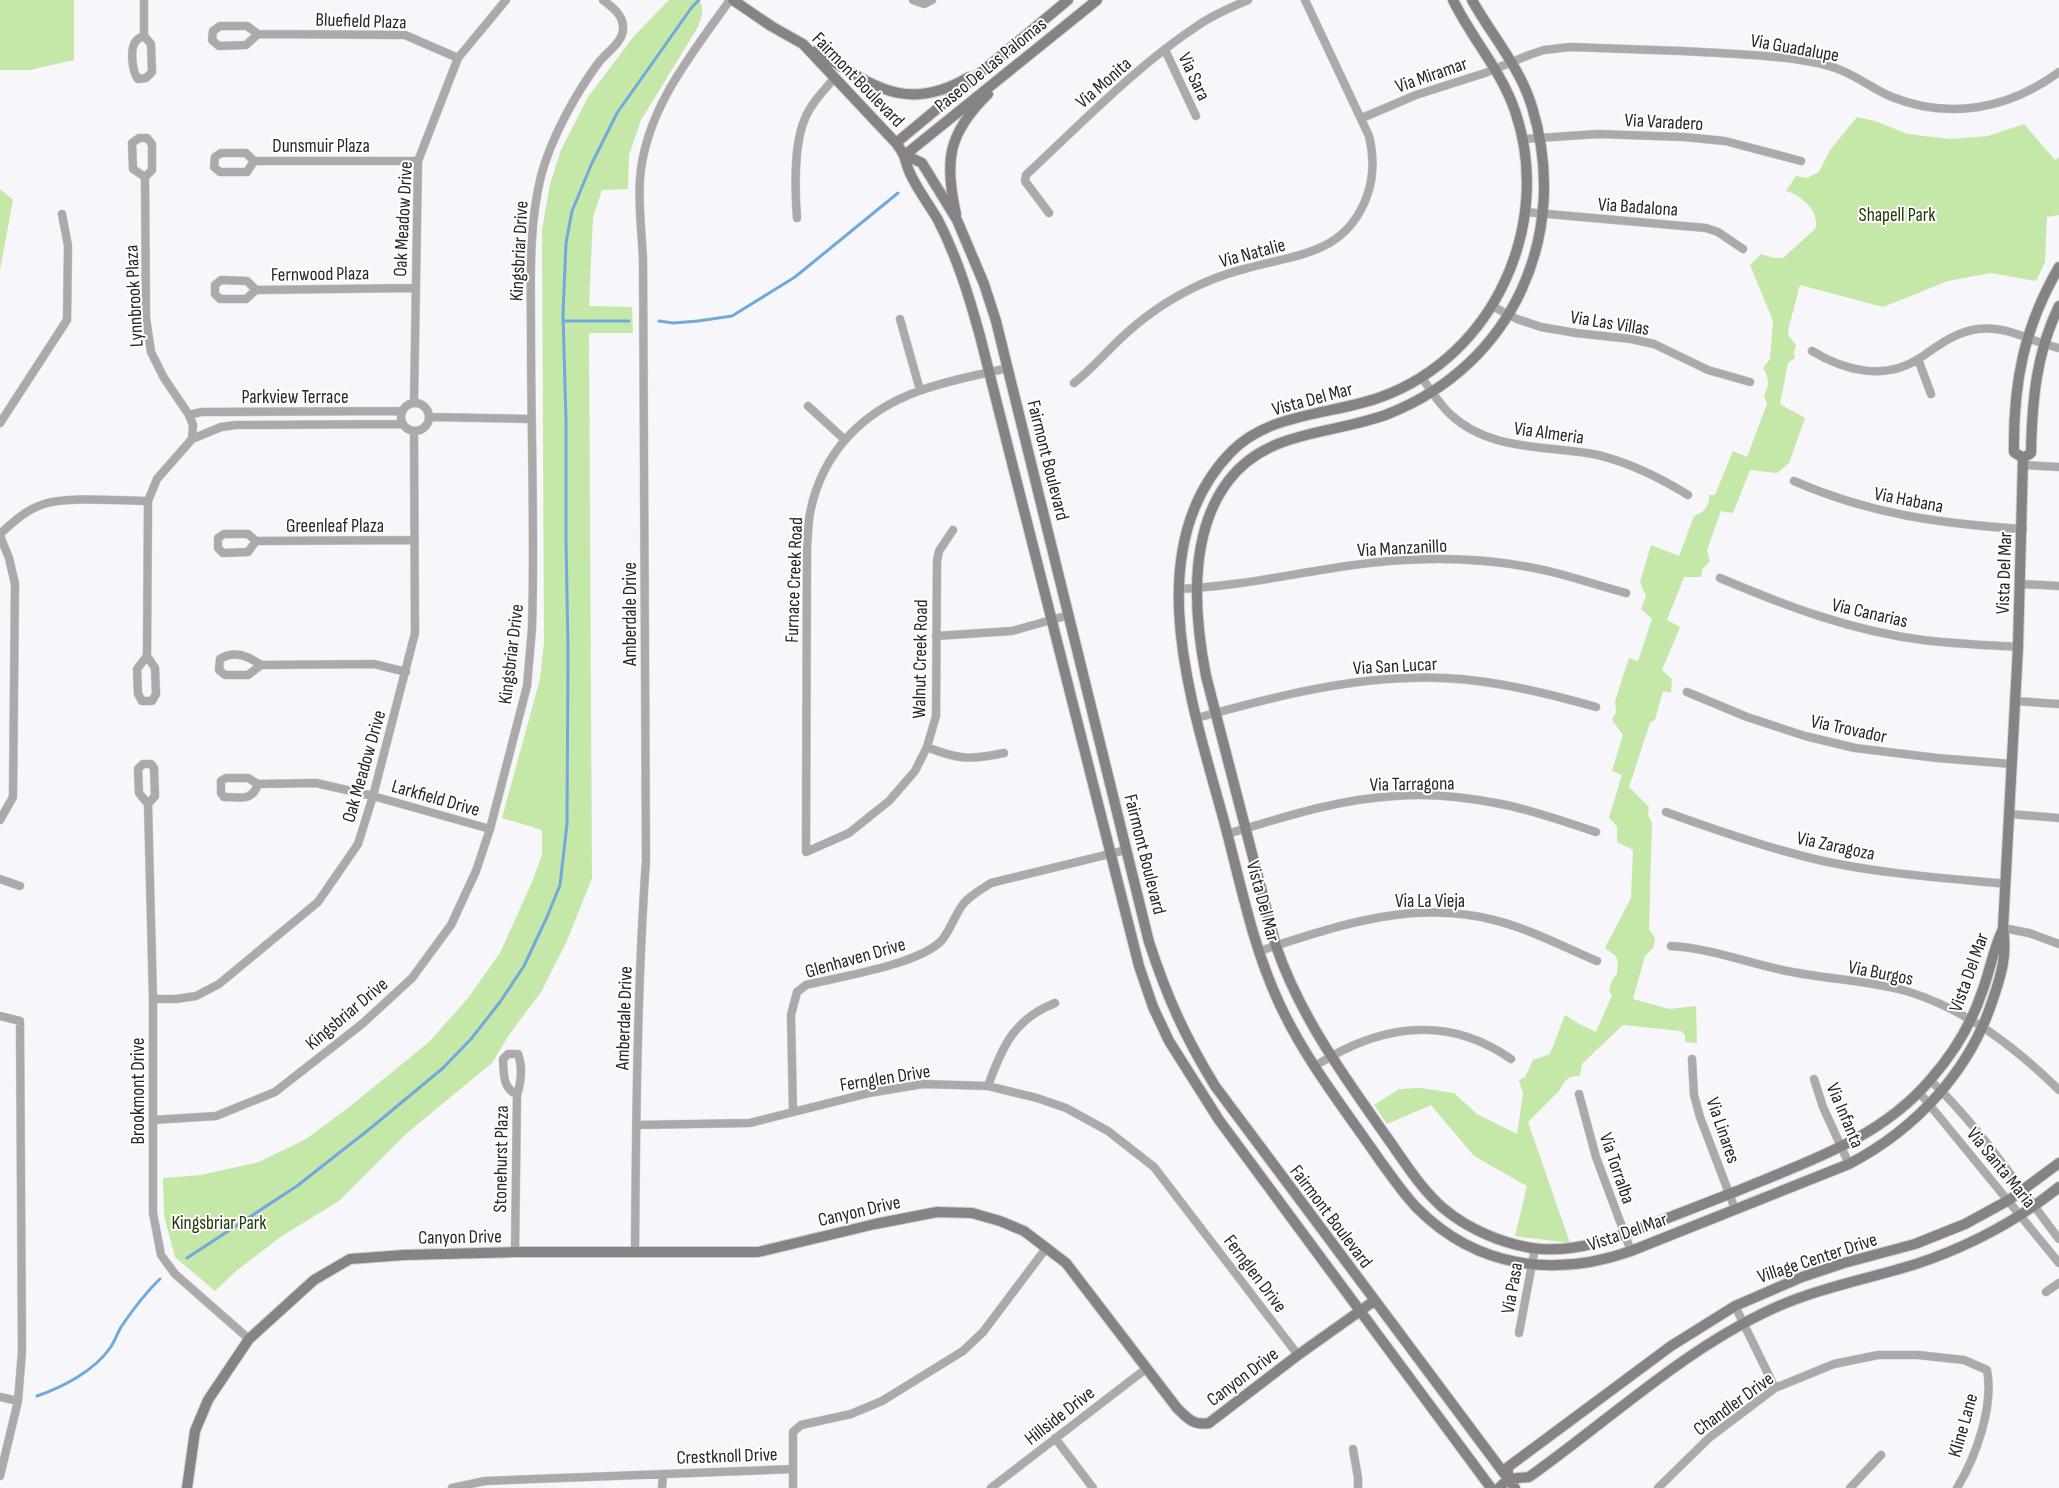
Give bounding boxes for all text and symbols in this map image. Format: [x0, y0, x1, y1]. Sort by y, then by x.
street label: Bluefield Plaza [315, 8, 407, 35]
street label: Paseo De Las Palomas [930, 13, 1052, 117]
street label: Fairmont Boulevard [807, 28, 909, 132]
street label: Via Guadalupe [1749, 29, 1841, 68]
street label: Via Sara [1173, 49, 1215, 104]
street label: Via Miramar [1392, 52, 1471, 98]
street label: Via Monita [1071, 53, 1137, 114]
street label: Via Varadero [1624, 109, 1704, 136]
street label: Dunsmuir Plaza [272, 135, 370, 158]
street label: Oak Meadow Drive [389, 161, 418, 277]
street label: Via Badalona [1597, 193, 1679, 222]
street label: Kingsbriar Drive [505, 200, 534, 302]
park label: Shapell Park [1859, 204, 1936, 227]
street label: Via Natalie [1217, 234, 1288, 273]
street label: Lynnbrook Plaza [120, 244, 149, 348]
street label: Fernwood Plaza [271, 262, 369, 287]
street label: Via Las Villas [1569, 306, 1651, 341]
street label: Vista Del Mar [1270, 378, 1356, 421]
street label: Parkview Terrace [241, 386, 349, 409]
street label: Fairmont Boulevard [1021, 398, 1074, 523]
street label: Via Almeria [1512, 417, 1585, 450]
street label: Via Habana [1872, 483, 1945, 518]
street label: Greenleaf Plaza [286, 515, 384, 538]
street label: Furnace Creek Road [781, 517, 808, 643]
street label: Vista Del Mar [1992, 531, 2017, 615]
street label: Via Manzanillo [1357, 535, 1448, 562]
street label: Amberdale Drive [619, 562, 642, 667]
street label: Via Canarias [1829, 594, 1910, 633]
street label: Walnut Creek Road [908, 599, 933, 719]
street label: Kingsbriar Drive [494, 603, 529, 705]
street label: Via San Lucar [1352, 653, 1438, 680]
street label: Oak Meadow Drive [337, 708, 391, 825]
street label: Via Trovador [1809, 710, 1889, 749]
street label: Via Tarragona [1369, 772, 1455, 797]
street label: Larkfield Drive [389, 775, 482, 822]
street label: Fairmont Boulevard [1118, 792, 1171, 917]
street label: Via Zaragoza [1795, 827, 1877, 866]
street label: Vista Del Mar [1241, 859, 1284, 945]
street label: Via La Vieja [1395, 890, 1465, 913]
street label: Vista Del Mar [1944, 929, 1995, 1015]
street label: Glenhaven Drive [803, 933, 908, 984]
street label: Via Burgos [1846, 956, 1915, 991]
street label: Amberdale Drive [611, 966, 638, 1071]
street label: Kingsbriar Drive [301, 973, 393, 1055]
street label: Brookmont Drive [127, 1038, 150, 1144]
street label: Fernglen Drive [838, 1060, 932, 1097]
street label: Via Infanta [1821, 1080, 1869, 1152]
street label: Via Linares [1701, 1095, 1745, 1167]
street label: Stonehurst Plaza [489, 1105, 514, 1213]
street label: Via Santa Maria [1961, 1123, 2040, 1213]
street label: Via Torralba [1594, 1130, 1639, 1207]
street label: Fairmont Boulevard [1285, 1161, 1377, 1273]
street label: Canyon Drive [816, 1191, 903, 1232]
street label: Vista Del Mar [1585, 1208, 1671, 1257]
park label: Kingsbriar Park [171, 1212, 267, 1235]
street label: Canyon Drive [418, 1225, 502, 1250]
street label: Village Center Drive [1755, 1228, 1880, 1289]
street label: Fernglen Drive [1218, 1231, 1291, 1317]
street label: Via Pasa [1497, 1261, 1528, 1316]
street label: Canyon Drive [1203, 1343, 1283, 1412]
street label: Chandler Drive [1689, 1367, 1778, 1441]
street label: Hillside Drive [1020, 1382, 1099, 1451]
street label: Kline Lane [1943, 1391, 1983, 1460]
street label: Crestknoll Drive [676, 1443, 778, 1470]

